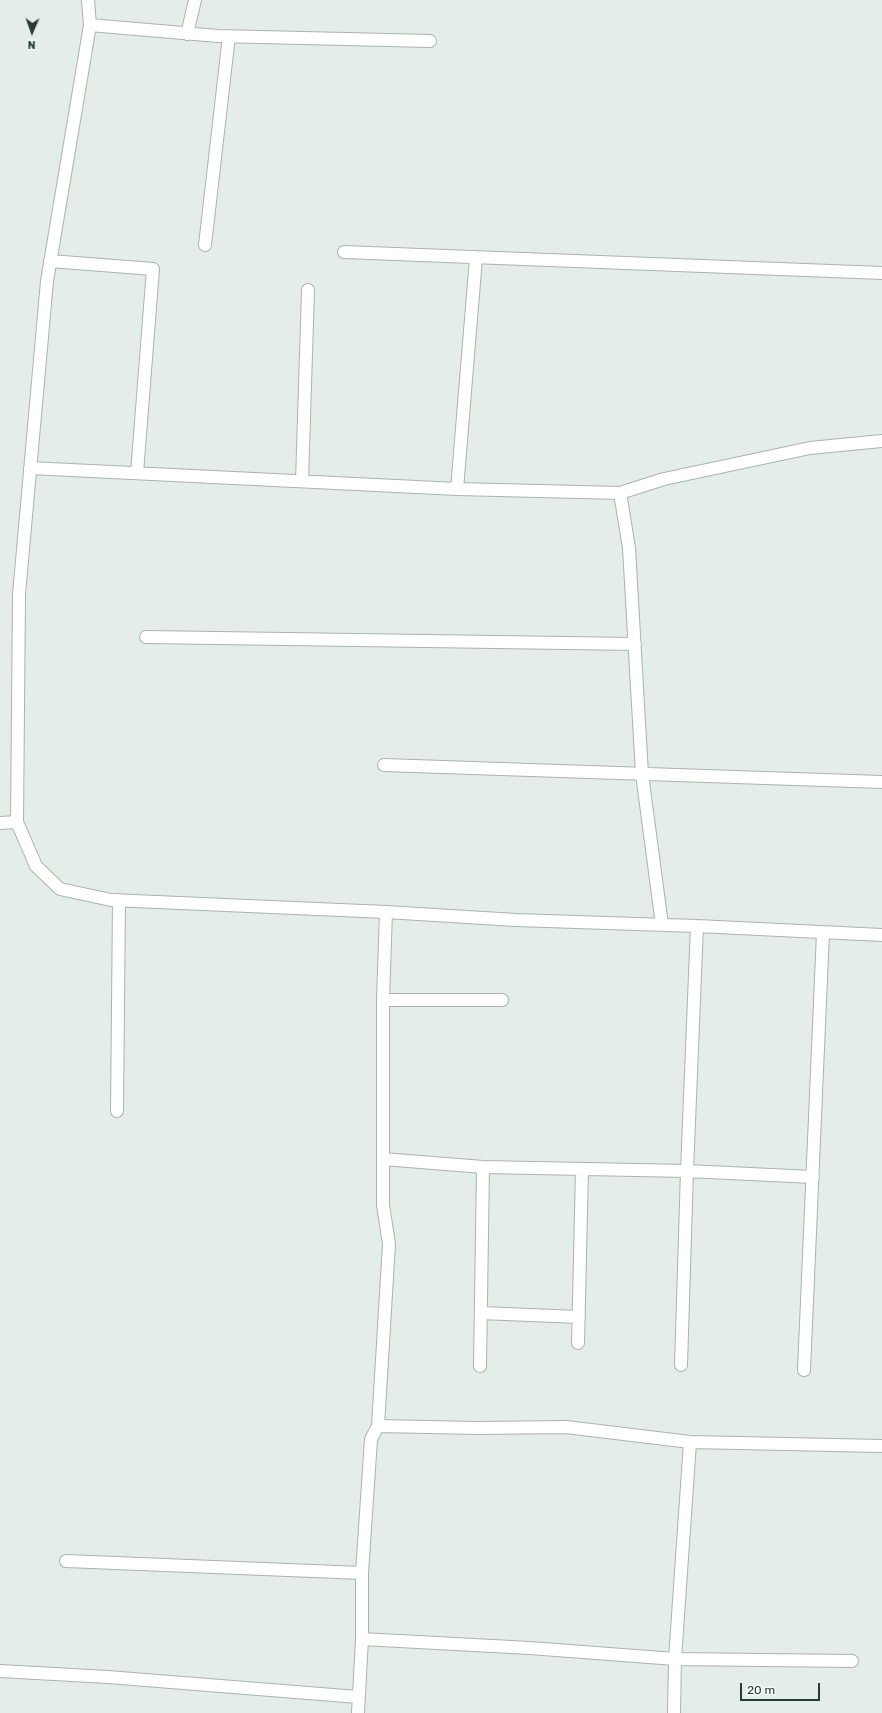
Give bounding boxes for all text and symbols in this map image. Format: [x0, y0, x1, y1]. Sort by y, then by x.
north arrow [12, 12, 52, 52]
text: N [27, 38, 36, 51]
scale bar [742, 1675, 822, 1701]
text: 20 m [747, 1683, 775, 1697]

